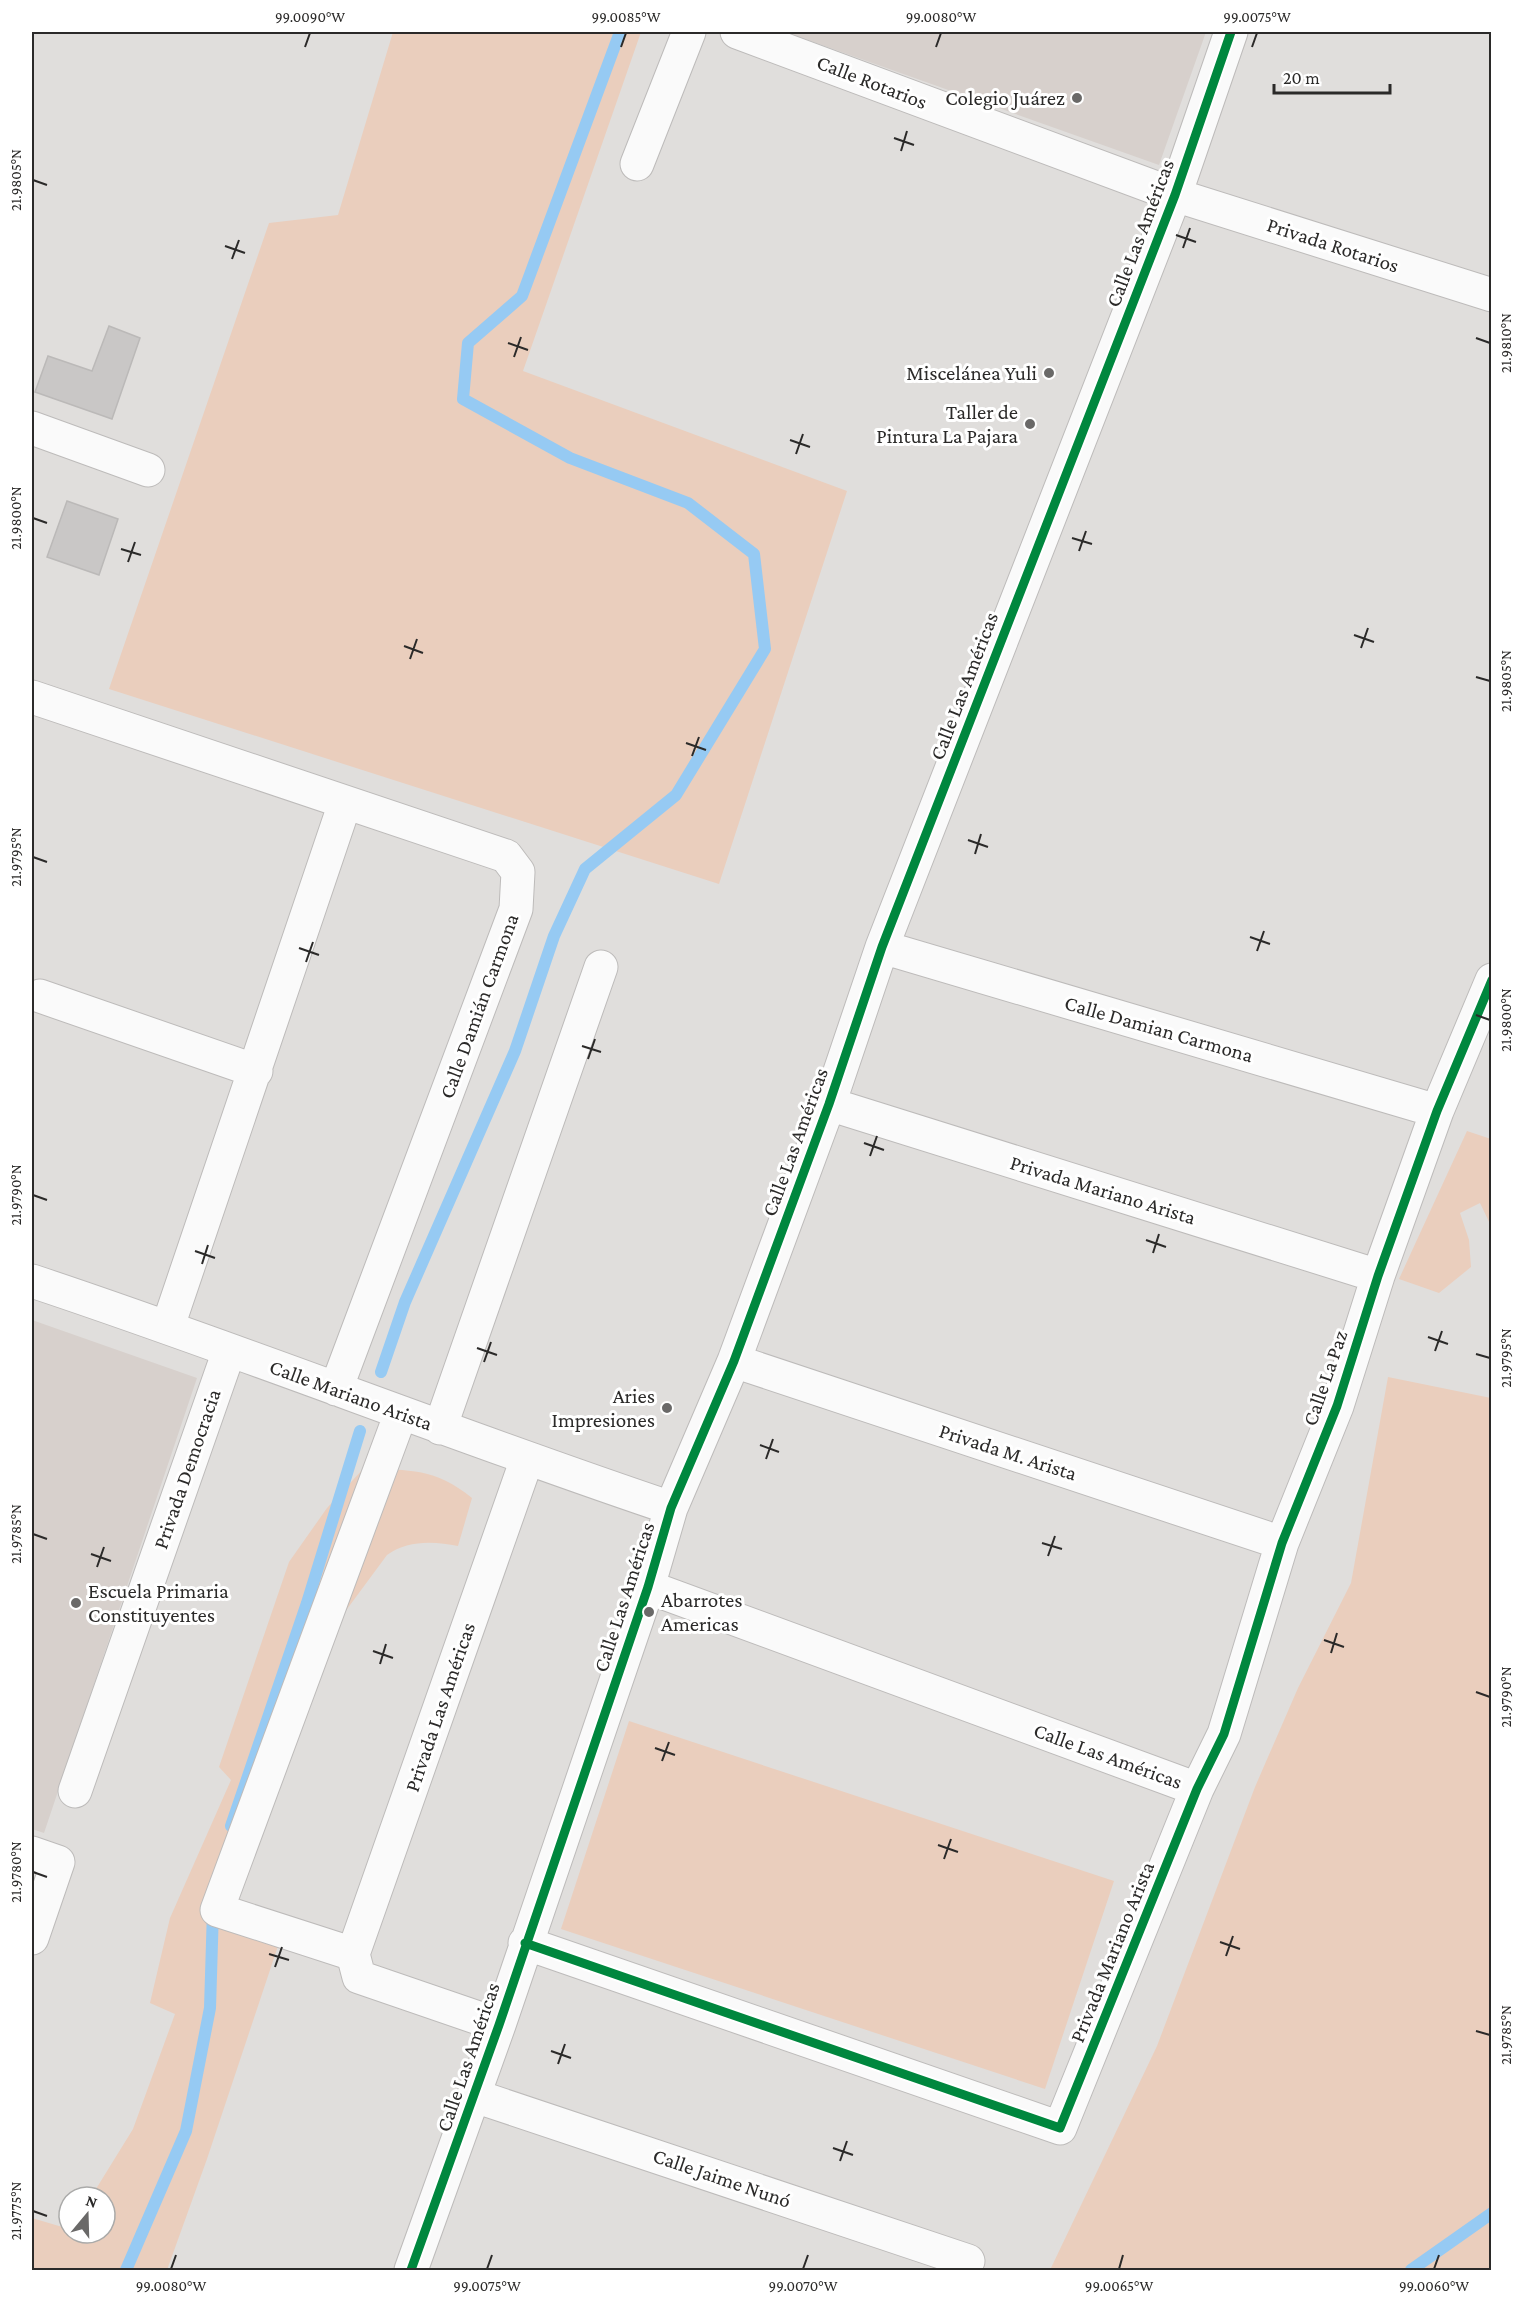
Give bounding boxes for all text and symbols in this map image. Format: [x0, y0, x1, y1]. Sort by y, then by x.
text: 99.0090°W [275, 9, 345, 25]
text: 99.0085°W [592, 9, 661, 25]
text: 99.0080°W [906, 9, 977, 25]
text: 99.0075°W [1223, 9, 1291, 25]
street label: Calle Rotarios [813, 50, 931, 114]
scale bar [1274, 57, 1390, 95]
text: 20 m [1283, 68, 1320, 88]
place label: Colegio Juárez [945, 86, 1065, 110]
marker: Colegio Juárez [1070, 91, 1084, 105]
text: 21.9805°N [8, 149, 24, 211]
street label: Calle Las Américas [1101, 156, 1179, 310]
street label: Privada Rotarios [1264, 212, 1402, 278]
text: 21.9810°N [1498, 313, 1514, 373]
place label: Miscelánea Yuli [906, 361, 1037, 385]
marker: Miscelánea Yuli [1042, 366, 1056, 380]
place label: Taller de Pintura La Pajara [876, 400, 1018, 448]
marker: Taller de Pintura La Pajara [1023, 417, 1037, 431]
text: 21.9800°N [8, 486, 24, 550]
street label: Calle Las Américas [925, 609, 1003, 763]
text: 21.9805°N [1498, 650, 1514, 712]
text: 21.9795°N [8, 827, 24, 887]
street label: Calle Damián Carmona [434, 910, 524, 1102]
text: 21.9800°N [1498, 988, 1514, 1052]
street label: Calle Damian Carmona [1062, 991, 1256, 1067]
street label: Calle Las Américas [757, 1064, 833, 1220]
street label: Privada Mariano Arista [1007, 1150, 1199, 1230]
text: 21.9790°N [8, 1164, 24, 1226]
street label: Calle La Paz [1298, 1327, 1353, 1429]
text: 21.9795°N [1498, 1328, 1514, 1388]
street label: Calle Mariano Arista [266, 1354, 436, 1436]
place label: Aries Impresiones [552, 1384, 655, 1432]
street label: Privada Democracia [148, 1386, 226, 1552]
marker: Aries Impresiones [660, 1401, 674, 1415]
street label: Privada M. Arista [936, 1418, 1080, 1486]
text: 21.9785°N [8, 1504, 24, 1564]
street label: Calle Las Américas [588, 1519, 660, 1675]
place label: Escuela Primaria Constituyentes [88, 1579, 229, 1627]
place label: Abarrotes Americas [661, 1588, 743, 1636]
marker: Escuela Primaria Constituyentes [69, 1596, 83, 1610]
marker: Abarrotes Americas [642, 1605, 656, 1619]
street label: Privada Las Américas [400, 1619, 480, 1795]
text: 21.9790°N [1498, 1666, 1514, 1728]
street label: Calle Las Américas [1030, 1718, 1186, 1794]
text: 21.9780°N [8, 1841, 24, 1903]
street label: Privada Mariano Arista [1065, 1858, 1159, 2046]
street label: Calle Las Américas [431, 1979, 505, 2135]
text: 21.9785°N [1498, 2005, 1514, 2065]
street label: Calle Jaime Nunó [650, 2143, 794, 2213]
text: 21.9775°N [8, 2182, 24, 2240]
north arrow [57, 2185, 117, 2245]
text: N [84, 2191, 100, 2211]
text: 99.0080°W [136, 2278, 207, 2294]
text: 99.0075°W [453, 2278, 521, 2294]
text: 99.0070°W [769, 2278, 838, 2294]
text: 99.0065°W [1085, 2278, 1153, 2294]
text: 99.0060°W [1399, 2278, 1469, 2294]

